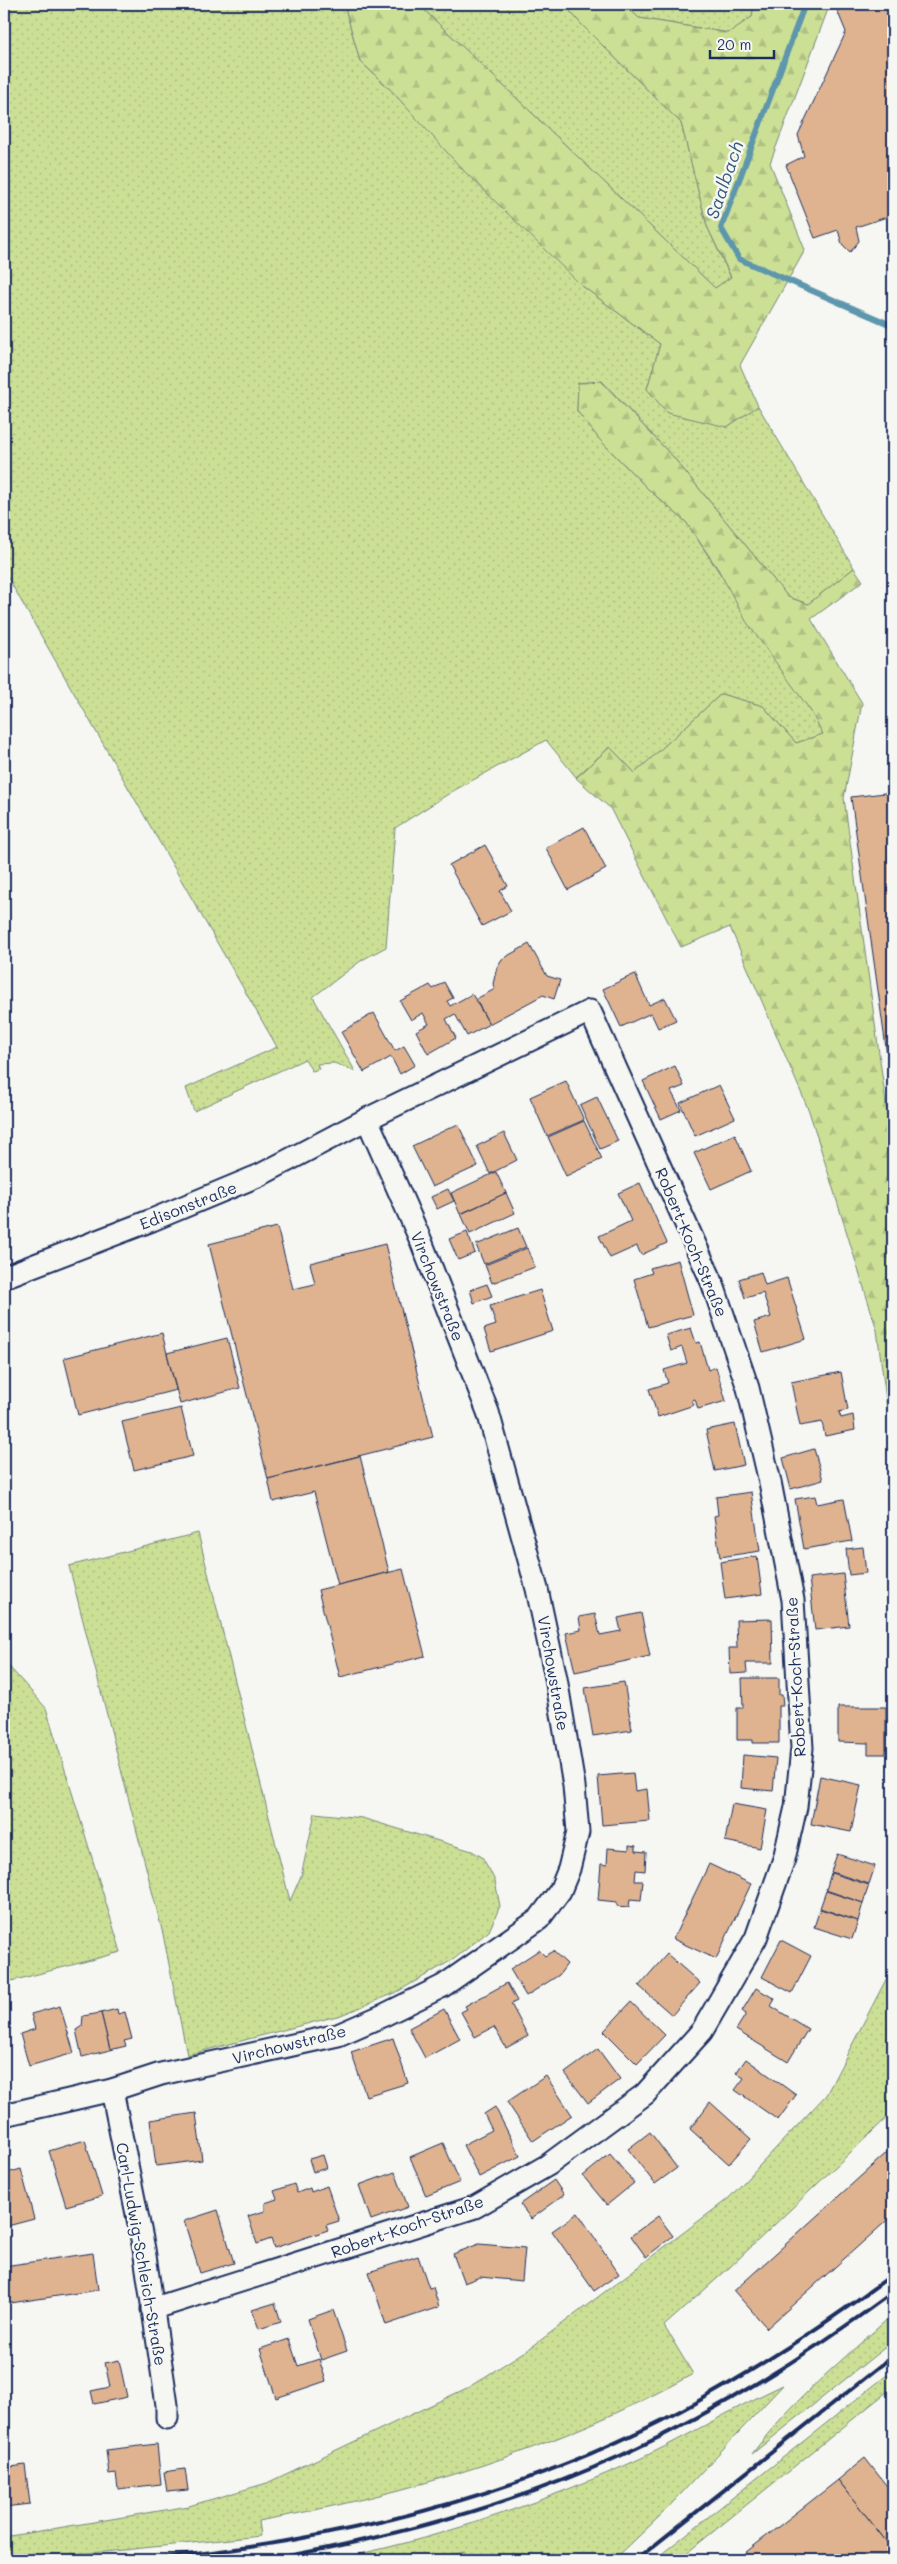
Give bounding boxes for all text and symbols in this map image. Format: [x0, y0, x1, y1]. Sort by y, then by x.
scale bar [710, 28, 773, 60]
text: 20 m [717, 34, 751, 54]
water label: Saalbach [700, 138, 748, 222]
street label: Robert-Koch-Straße [651, 1164, 733, 1320]
street label: Edisonstraße [136, 1176, 240, 1234]
street label: Virchowstraße [406, 1228, 470, 1344]
street label: Robert-Koch-Straße [780, 1596, 810, 1758]
street label: Virchowstraße [534, 1614, 574, 1732]
street label: Virchowstraße [230, 2020, 348, 2068]
street label: Carl-Ludwig-Schleich-Straße [112, 2141, 172, 2367]
street label: Robert-Koch-Straße [328, 2190, 486, 2262]

